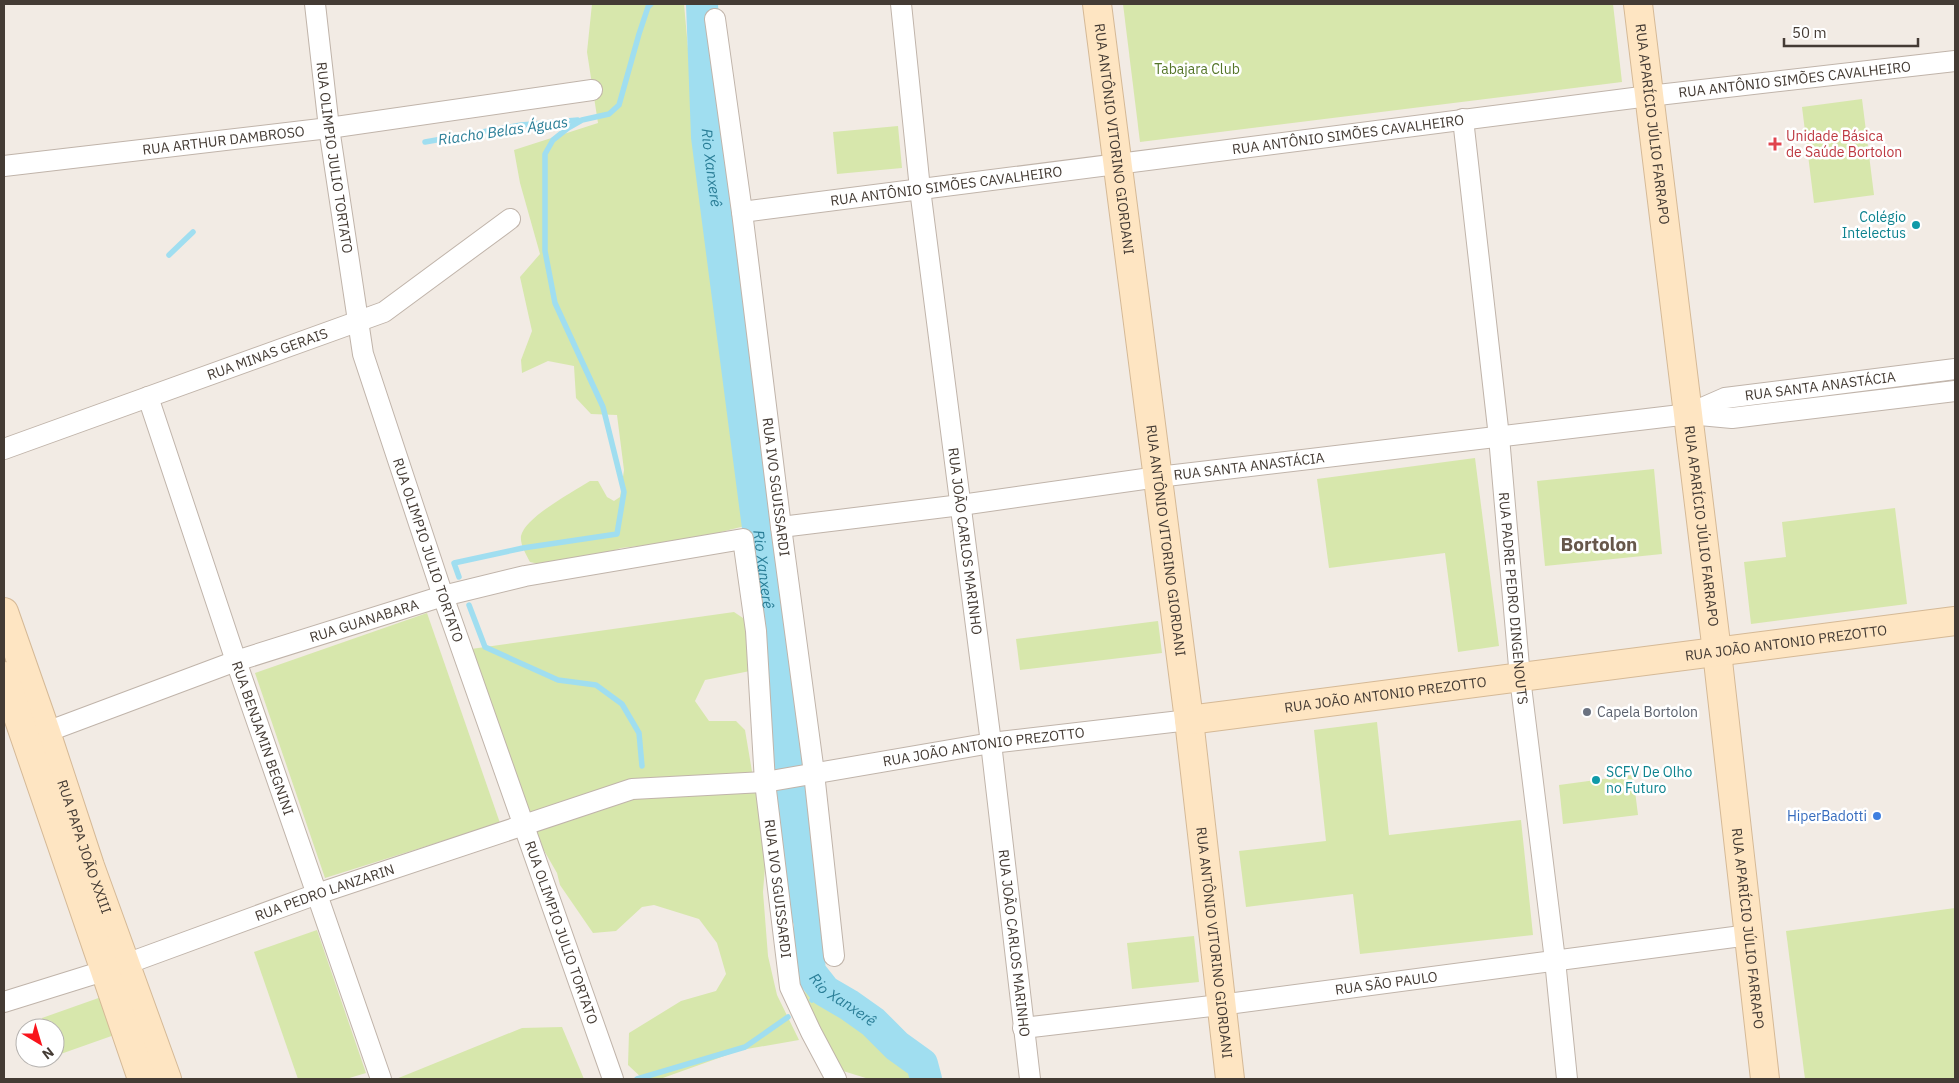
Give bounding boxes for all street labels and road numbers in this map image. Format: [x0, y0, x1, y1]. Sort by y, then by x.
street label: RUA ANTÔNIO VITORINO GIORDANI [1091, 22, 1138, 256]
street label: RUA APARÍCIO JÚLIO FARRAPO [1631, 23, 1674, 226]
street label: RUA ANTÔNIO SIMÕES CAVALHEIRO [1677, 57, 1912, 102]
street label: RUA OLIMPIO JULIO TORTATO [313, 61, 357, 255]
street label: RUA ANTÔNIO SIMÕES CAVALHEIRO [1231, 111, 1465, 158]
street label: RUA ARTHUR DAMBROSO [141, 122, 306, 159]
street label: RUA ANTÔNIO SIMÕES CAVALHEIRO [829, 162, 1064, 210]
street label: RUA MINAS GERAIS [204, 324, 330, 384]
street label: RUA SANTA ANASTÁCIA [1744, 368, 1897, 404]
street label: RUA IVO SGUISSARDI [759, 417, 794, 558]
street label: RUA ANTÔNIO VITORINO GIORDANI [1142, 424, 1190, 657]
street label: RUA APARÍCIO JÚLIO FARRAPO [1680, 425, 1723, 628]
street label: RUA JOÃO CARLOS MARINHO [944, 446, 986, 636]
street label: RUA SANTA ANASTÁCIA [1173, 448, 1326, 484]
street label: RUA OLIMPIO JULIO TORTATO [389, 456, 468, 645]
street label: RUA PADRE PEDRO DINGENOUTS [1495, 491, 1532, 706]
street label: RUA GUANABARA [307, 595, 421, 646]
street label: RUA JOÃO ANTONIO PREZOTTO [1684, 621, 1888, 665]
street label: RUA BENJAMIN BEGNINI [228, 659, 298, 818]
street label: RUA JOÃO ANTONIO PREZOTTO [1283, 673, 1488, 717]
street label: RUA JOÃO ANTONIO PREZOTTO [881, 723, 1086, 771]
street label: RUA PAPA JOÃO XXIII [53, 777, 115, 916]
street label: RUA IVO SGUISSARDI [761, 818, 795, 959]
street label: RUA ANTÔNIO VITORINO GIORDANI [1192, 826, 1237, 1059]
street label: RUA APARÍCIO JÚLIO FARRAPO [1728, 827, 1768, 1030]
street label: RUA OLIMPIO JULIO TORTATO [521, 838, 602, 1027]
street label: RUA JOÃO CARLOS MARINHO [994, 848, 1034, 1038]
street label: RUA PEDRO LANZARIN [253, 860, 397, 925]
street label: RUA SÃO PAULO [1334, 967, 1439, 999]

